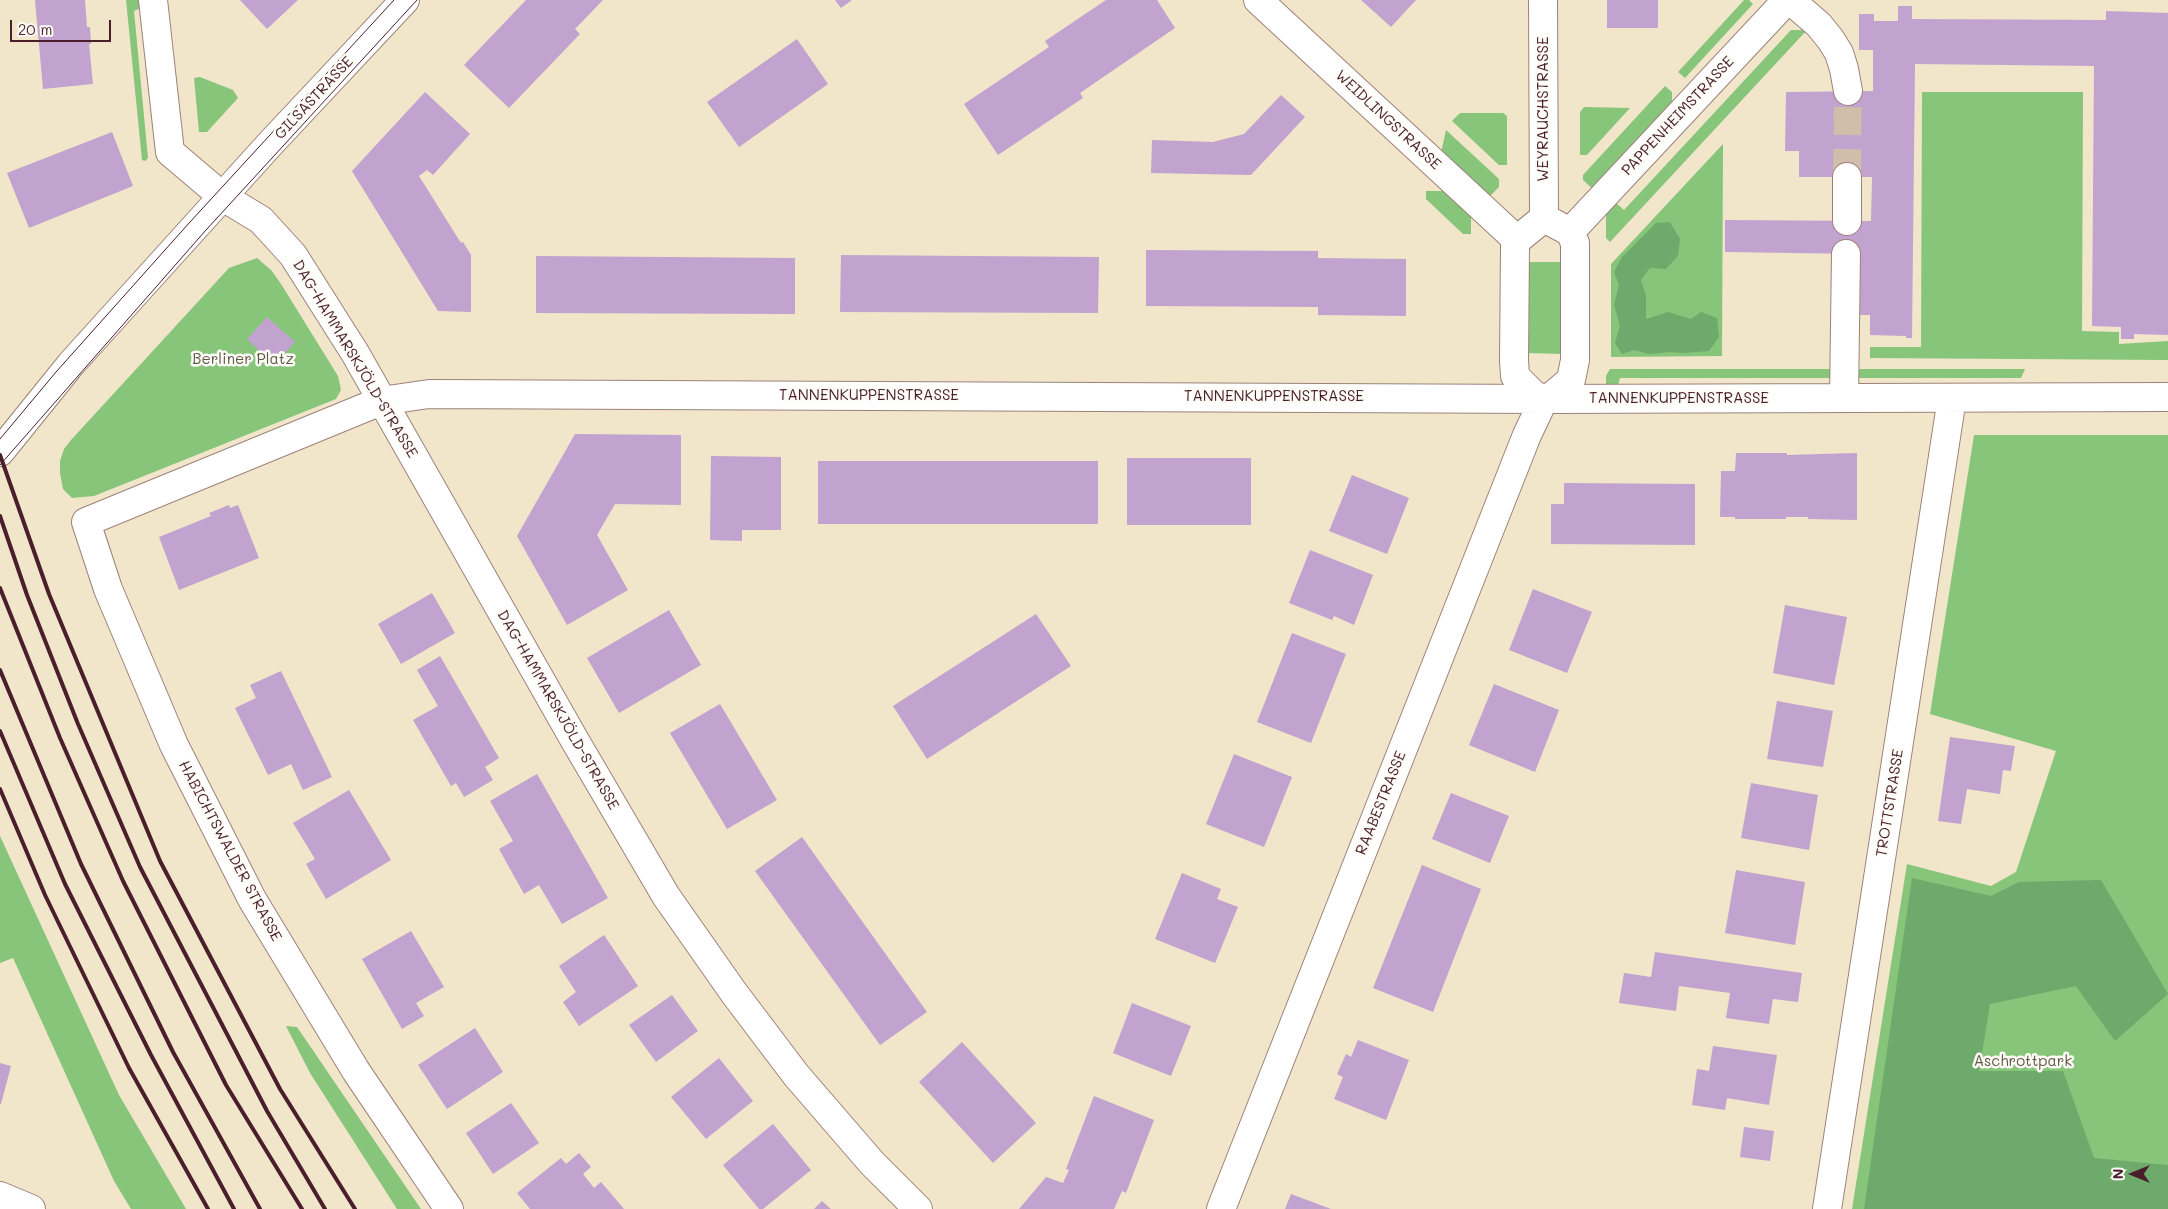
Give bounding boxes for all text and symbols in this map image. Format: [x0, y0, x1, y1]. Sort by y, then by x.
scale bar [12, 10, 114, 42]
text: 20 m [18, 19, 52, 39]
street label: WEYRAUCHSTRASSE [1534, 36, 1552, 182]
street label: GILSASTRASSE [271, 53, 357, 143]
street label: PAPPENHEIMSTRASSE [1618, 53, 1738, 179]
street label: WEIDLINGSTRASSE [1332, 67, 1444, 173]
street label: DAG-HAMMARSKJÖLD-STRASSE [289, 257, 421, 461]
park label: Berliner Platz [192, 350, 294, 368]
street label: TANNENKUPPENSTRASSE [779, 386, 959, 404]
street label: TANNENKUPPENSTRASSE [1184, 387, 1364, 405]
street label: TANNENKUPPENSTRASSE [1589, 389, 1769, 407]
street label: DAG-HAMMARSKJÖLD-STRASSE [493, 607, 623, 813]
street label: RAABESTRASSE [1352, 748, 1410, 858]
street label: TROTTSTRASSE [1873, 748, 1907, 858]
street label: HABICHTSWALDER STRASSE [175, 758, 285, 944]
park label: Aschrottpark [1974, 1052, 2072, 1070]
north arrow [2108, 1149, 2158, 1199]
text: N [2108, 1169, 2127, 1179]

